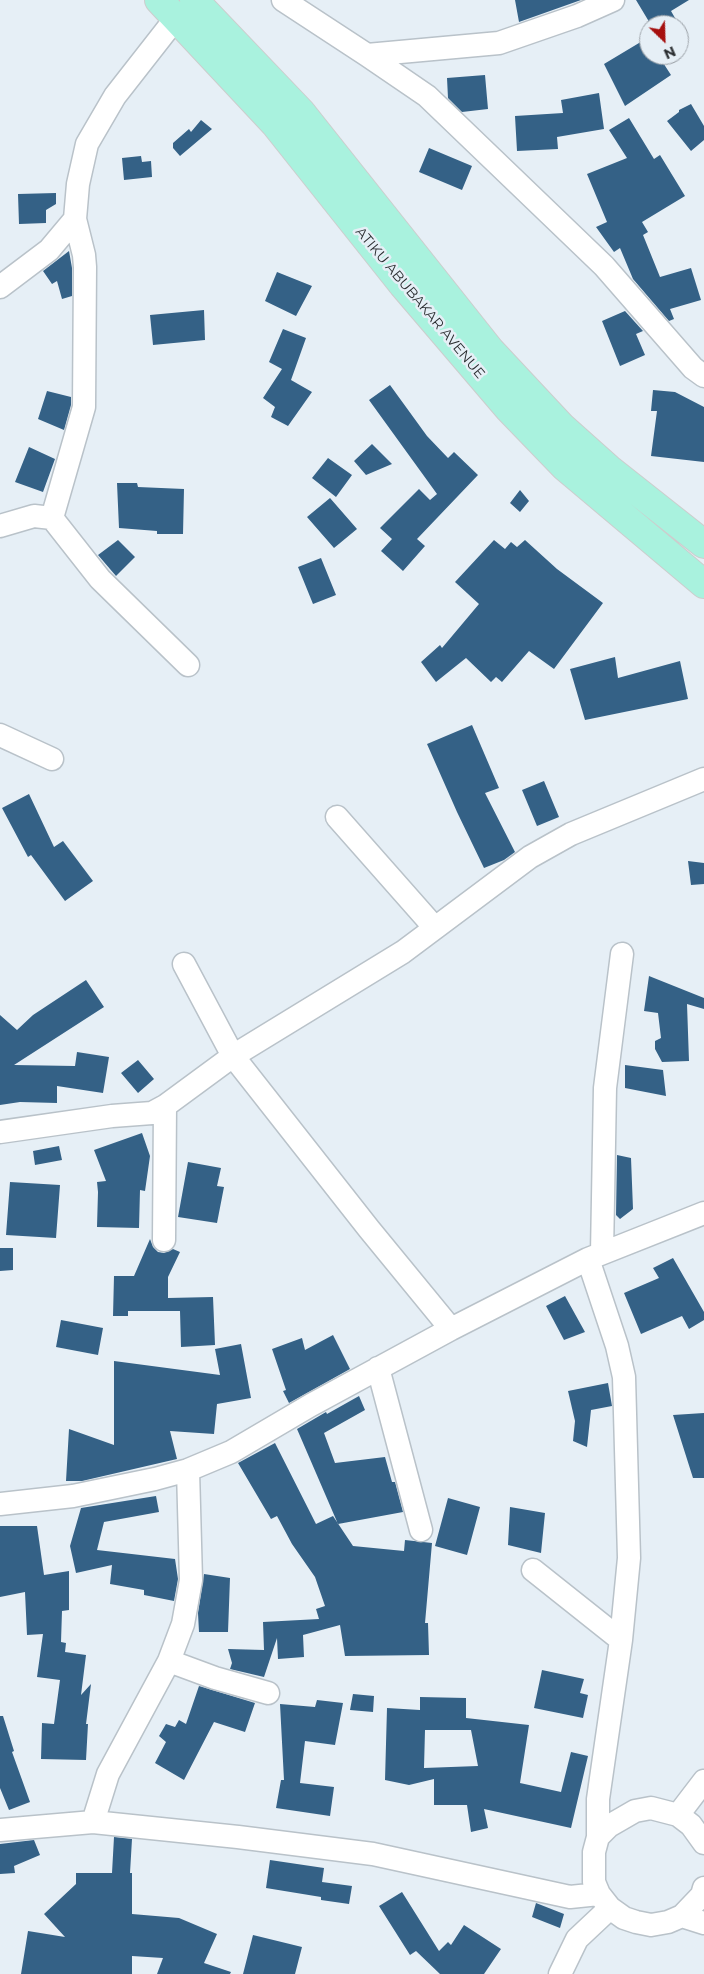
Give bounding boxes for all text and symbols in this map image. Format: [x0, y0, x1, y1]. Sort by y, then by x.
north arrow [639, 15, 689, 65]
text: N [661, 42, 679, 63]
street label: ATIKU ABUBAKAR AVENUE [352, 224, 488, 382]

